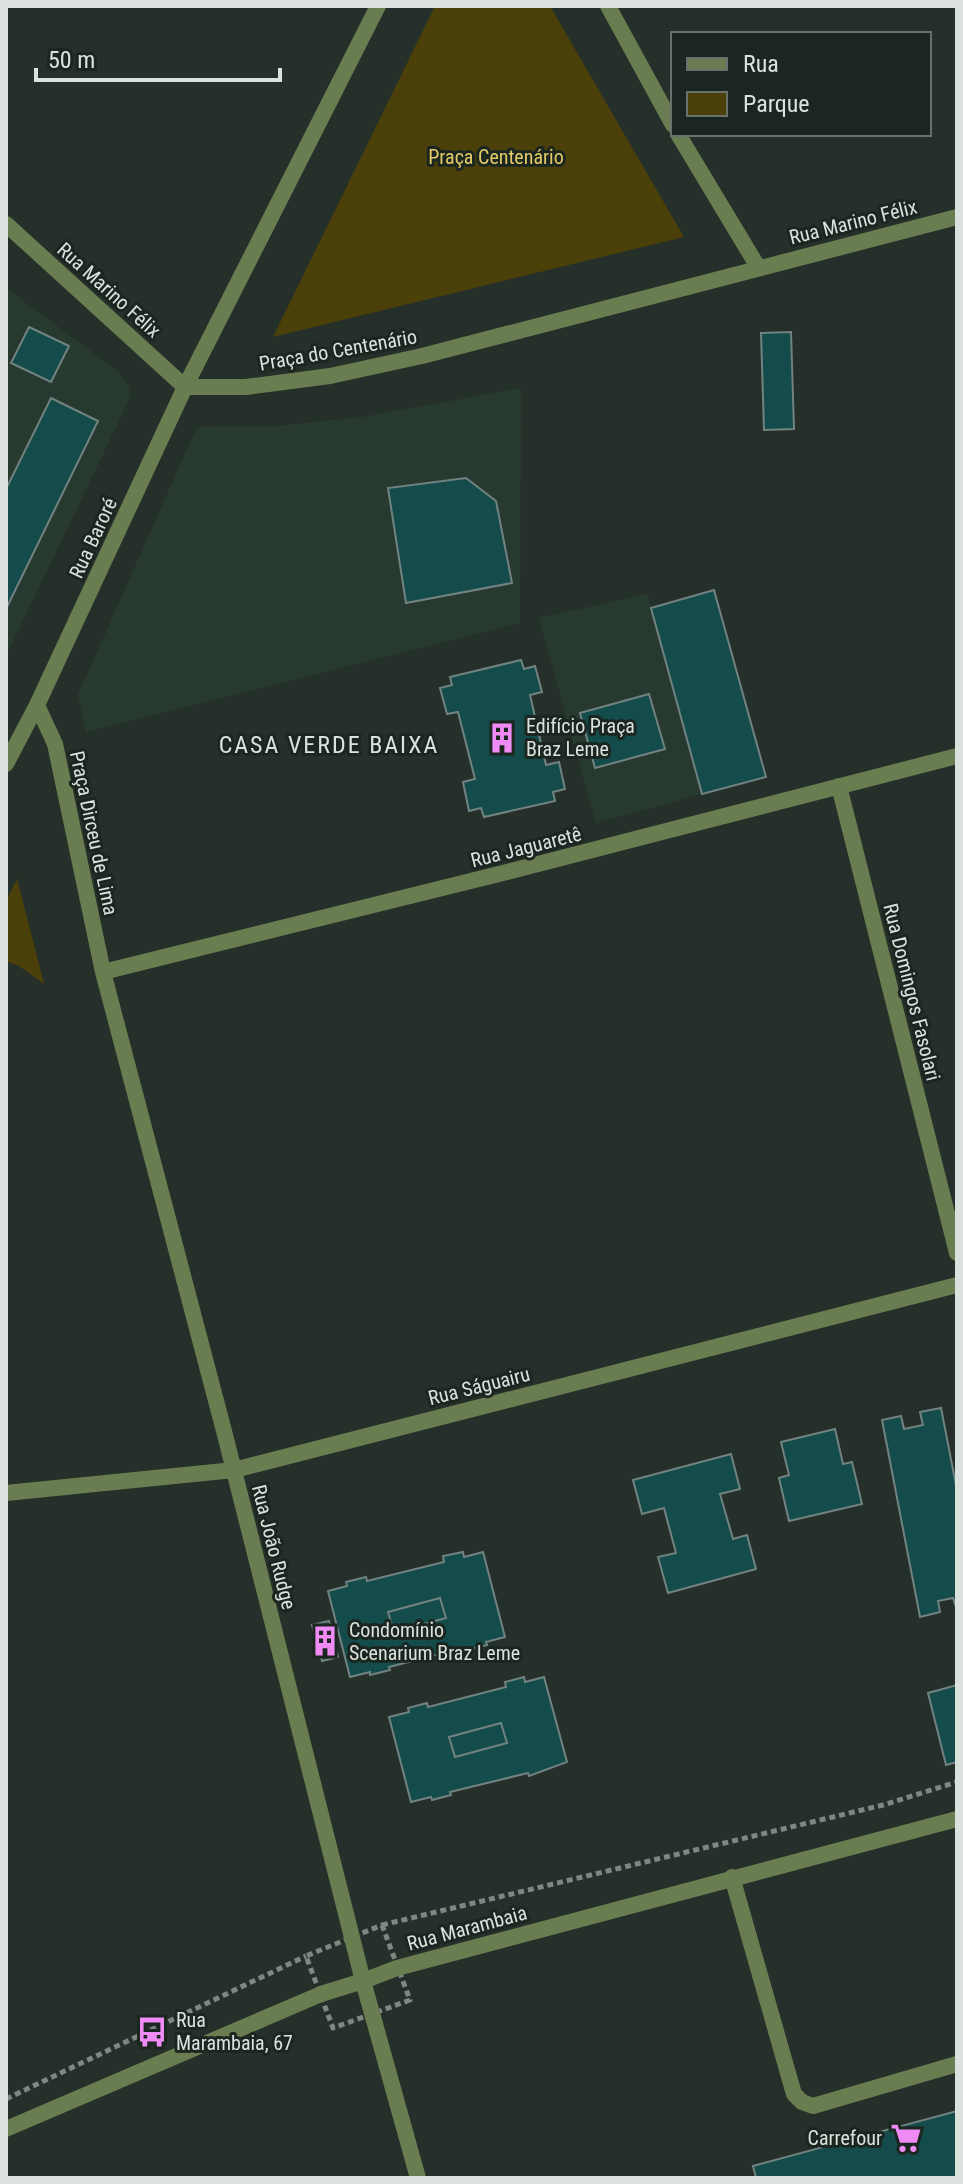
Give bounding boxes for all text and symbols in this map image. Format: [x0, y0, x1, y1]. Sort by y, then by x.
scale bar [36, 32, 280, 82]
legend [671, 32, 931, 136]
text: 50 m [48, 46, 95, 74]
text: Rua [743, 50, 779, 78]
text: Parque [743, 90, 810, 118]
park label: Praça Centenário [428, 145, 564, 169]
street label: Rua Marino Félix [787, 194, 920, 249]
street label: Rua Marino Félix [52, 237, 166, 343]
street label: Praça do Centenário [257, 324, 419, 376]
street label: Rua Baroré [64, 494, 122, 582]
place label: Edifício Praça Braz Leme [526, 714, 635, 761]
building icon: Edifício Praça Braz Leme [485, 721, 519, 755]
district label: CASA VERDE BAIXA [219, 731, 439, 759]
street label: Praça Dirceu de Lima [65, 749, 123, 917]
street label: Rua Jaguaretê [468, 822, 584, 872]
street label: Rua Domingos Fasolari [878, 901, 946, 1083]
street label: Rua Ságuairu [426, 1362, 532, 1410]
street label: Rua João Rudge [247, 1482, 301, 1612]
place label: Condomínio Scenarium Braz Leme [349, 1618, 520, 1665]
building icon: Condomínio Scenarium Braz Leme [308, 1624, 342, 1658]
street label: Rua Marambaia [404, 1900, 530, 1956]
place label: Rua Marambaia, 67 [176, 2008, 293, 2055]
bus stop icon: Rua Marambaia, 67 [135, 2015, 169, 2049]
supermarket icon: Carrefour [889, 2121, 923, 2155]
place label: Carrefour [808, 2126, 882, 2150]

